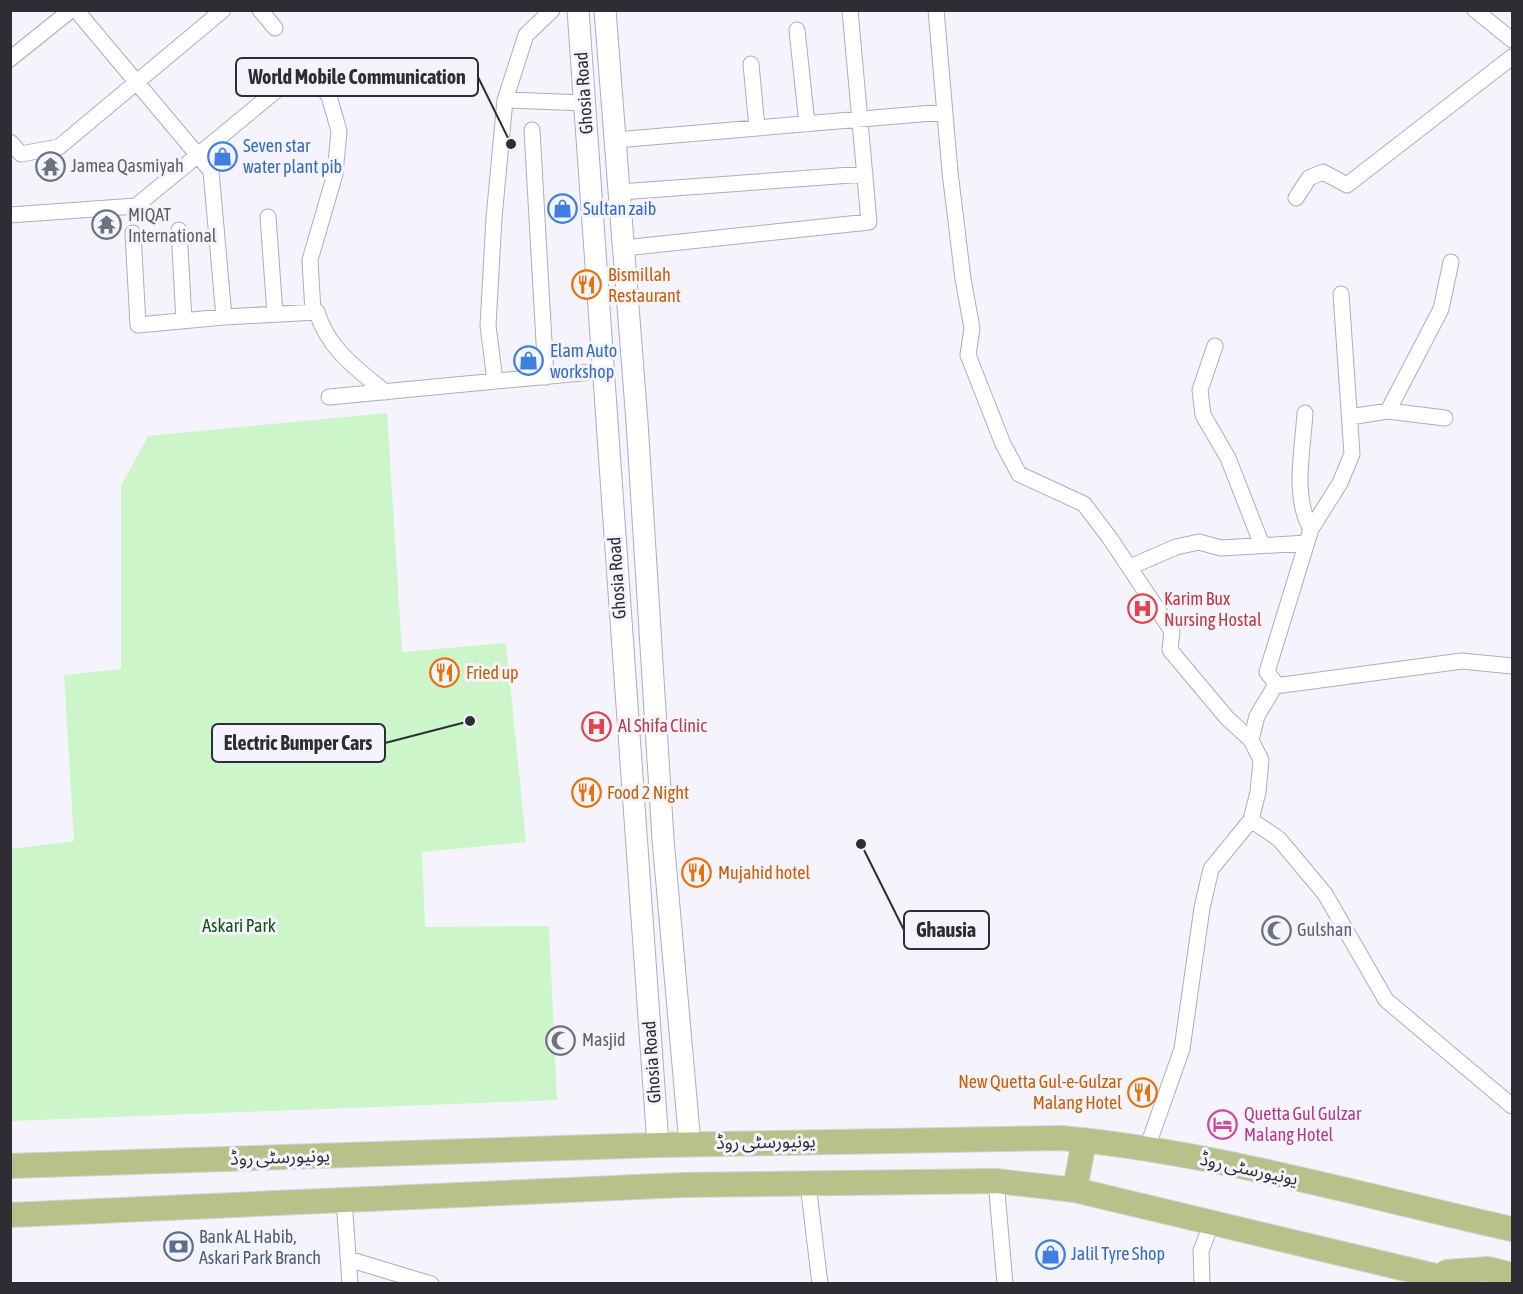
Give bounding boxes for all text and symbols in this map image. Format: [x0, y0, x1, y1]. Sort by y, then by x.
street label: Ghosia Road [570, 51, 597, 135]
callout: World Mobile Communication [236, 58, 478, 96]
text: World Mobile Communication [247, 65, 466, 88]
place label: Seven star water plant pib [243, 135, 342, 177]
shop icon: Seven star water plant pib [206, 140, 238, 172]
temple icon: Jamea Qasmiyah [34, 150, 66, 182]
place label: Jamea Qasmiyah [71, 155, 184, 176]
shop icon: Sultan zaib [546, 193, 578, 225]
place label: Sultan zaib [583, 198, 656, 219]
place label: MIQAT International [128, 204, 217, 246]
temple icon: MIQAT International [91, 209, 123, 241]
place label: Bismillah Restaurant [608, 264, 681, 306]
restaurant icon: Bismillah Restaurant [571, 269, 603, 301]
place label: Elam Auto workshop [550, 340, 617, 382]
shop icon: Elam Auto workshop [513, 345, 545, 377]
street label: Ghosia Road [603, 536, 630, 620]
place label: Karim Bux Nursing Hostal [1164, 588, 1262, 630]
hospital icon: Karim Bux Nursing Hostal [1127, 593, 1159, 625]
restaurant icon: Fried up [429, 657, 461, 689]
place label: Fried up [466, 662, 519, 683]
hospital icon: Al Shifa Clinic [581, 710, 613, 742]
place label: Al Shifa Clinic [618, 715, 707, 736]
callout: Electric Bumper Cars [212, 724, 385, 762]
text: Electric Bumper Cars [224, 731, 372, 754]
restaurant icon: Food 2 Night [570, 777, 602, 809]
place label: Food 2 Night [607, 782, 689, 803]
restaurant icon: Mujahid hotel [681, 857, 713, 889]
place label: Mujahid hotel [718, 862, 810, 883]
callout: Ghausia [904, 911, 989, 949]
mosque icon: Gulshan [1260, 914, 1292, 946]
park label: Askari Park [202, 915, 276, 936]
text: Ghausia [916, 918, 976, 941]
place label: Gulshan [1297, 919, 1352, 940]
street label: Ghosia Road [638, 1020, 665, 1104]
mosque icon: Masjid [545, 1024, 577, 1056]
place label: Masjid [582, 1029, 626, 1050]
place label: New Quetta Gul-e-Gulzar Malang Hotel [958, 1071, 1123, 1113]
restaurant icon: New Quetta Gul-e-Gulzar Malang Hotel [1127, 1076, 1159, 1108]
place label: Quetta Gul Gulzar Malang Hotel [1244, 1103, 1362, 1145]
hotel icon: Quetta Gul Gulzar Malang Hotel [1207, 1108, 1239, 1140]
street label: یونیورسٹی روڈ [716, 1130, 816, 1154]
street label: یونیورسٹی روڈ [230, 1144, 330, 1170]
street label: یونیورسٹی روڈ [1198, 1148, 1300, 1190]
place label: Bank AL Habib, Askari Park Branch [199, 1226, 321, 1268]
bank icon: Bank AL Habib, Askari Park Branch [162, 1231, 194, 1263]
shop icon: Jalil Tyre Shop [1034, 1238, 1066, 1270]
place label: Jalil Tyre Shop [1071, 1243, 1165, 1264]

